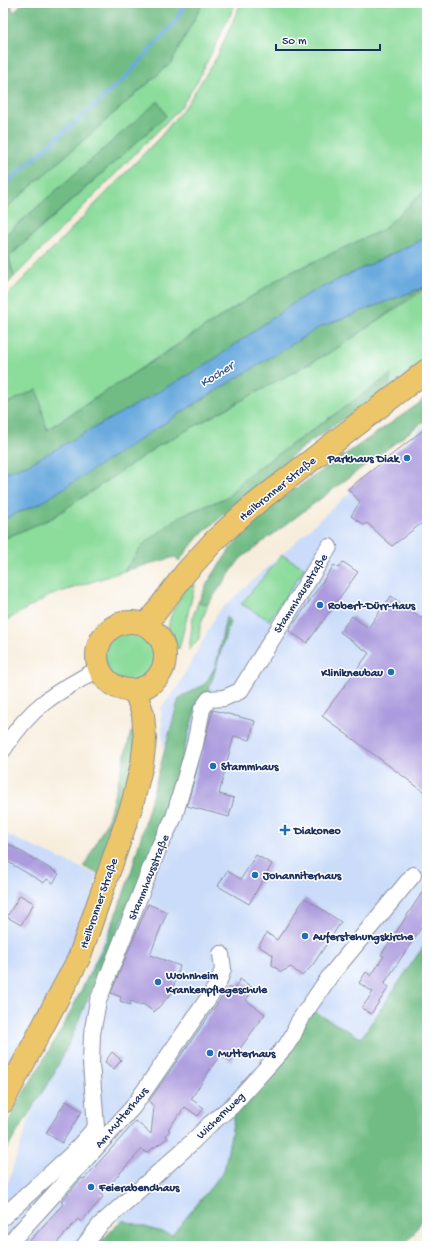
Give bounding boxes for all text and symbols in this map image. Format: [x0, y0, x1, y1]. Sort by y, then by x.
scale bar [276, 26, 380, 52]
text: 50 m [282, 35, 307, 49]
water label: Kocher [198, 358, 239, 391]
place label: Parkhaus Diak [327, 453, 401, 467]
marker: Parkhaus Diak [402, 453, 412, 463]
street label: Heilbronner Straße [237, 454, 320, 525]
street label: Stammhausstraße [272, 551, 332, 636]
marker: Robert-Dürr-Haus [315, 600, 325, 610]
place label: Robert-Dürr-Haus [327, 600, 416, 614]
place label: Klinikneubau [320, 667, 383, 681]
marker: Klinikneubau [386, 667, 396, 677]
marker: Stammhaus [208, 761, 218, 771]
place label: Stammhaus [221, 761, 279, 775]
marker: Diakoneo [279, 824, 291, 836]
place label: Diakoneo [293, 825, 342, 839]
street label: Stammhausstraße [126, 832, 174, 923]
street label: Heilbronner Straße [78, 856, 122, 951]
marker: Johanniterhaus [250, 870, 260, 880]
place label: Johanniterhaus [262, 870, 342, 884]
marker: Auferstehungskirche [300, 931, 310, 941]
place label: Auferstehungskirche [312, 931, 414, 945]
place label: Wohnheim Krankenpflegeschule [165, 970, 268, 998]
marker: Wohnheim Krankenpflegeschule [153, 977, 163, 987]
marker: Mutterhaus [205, 1048, 215, 1058]
place label: Mutterhaus [218, 1048, 276, 1062]
street label: Am Mutterhaus [93, 1084, 153, 1152]
street label: Wichernweg [194, 1090, 249, 1143]
marker: Feierabendhaus [86, 1182, 96, 1192]
place label: Feierabendhaus [98, 1182, 180, 1196]

